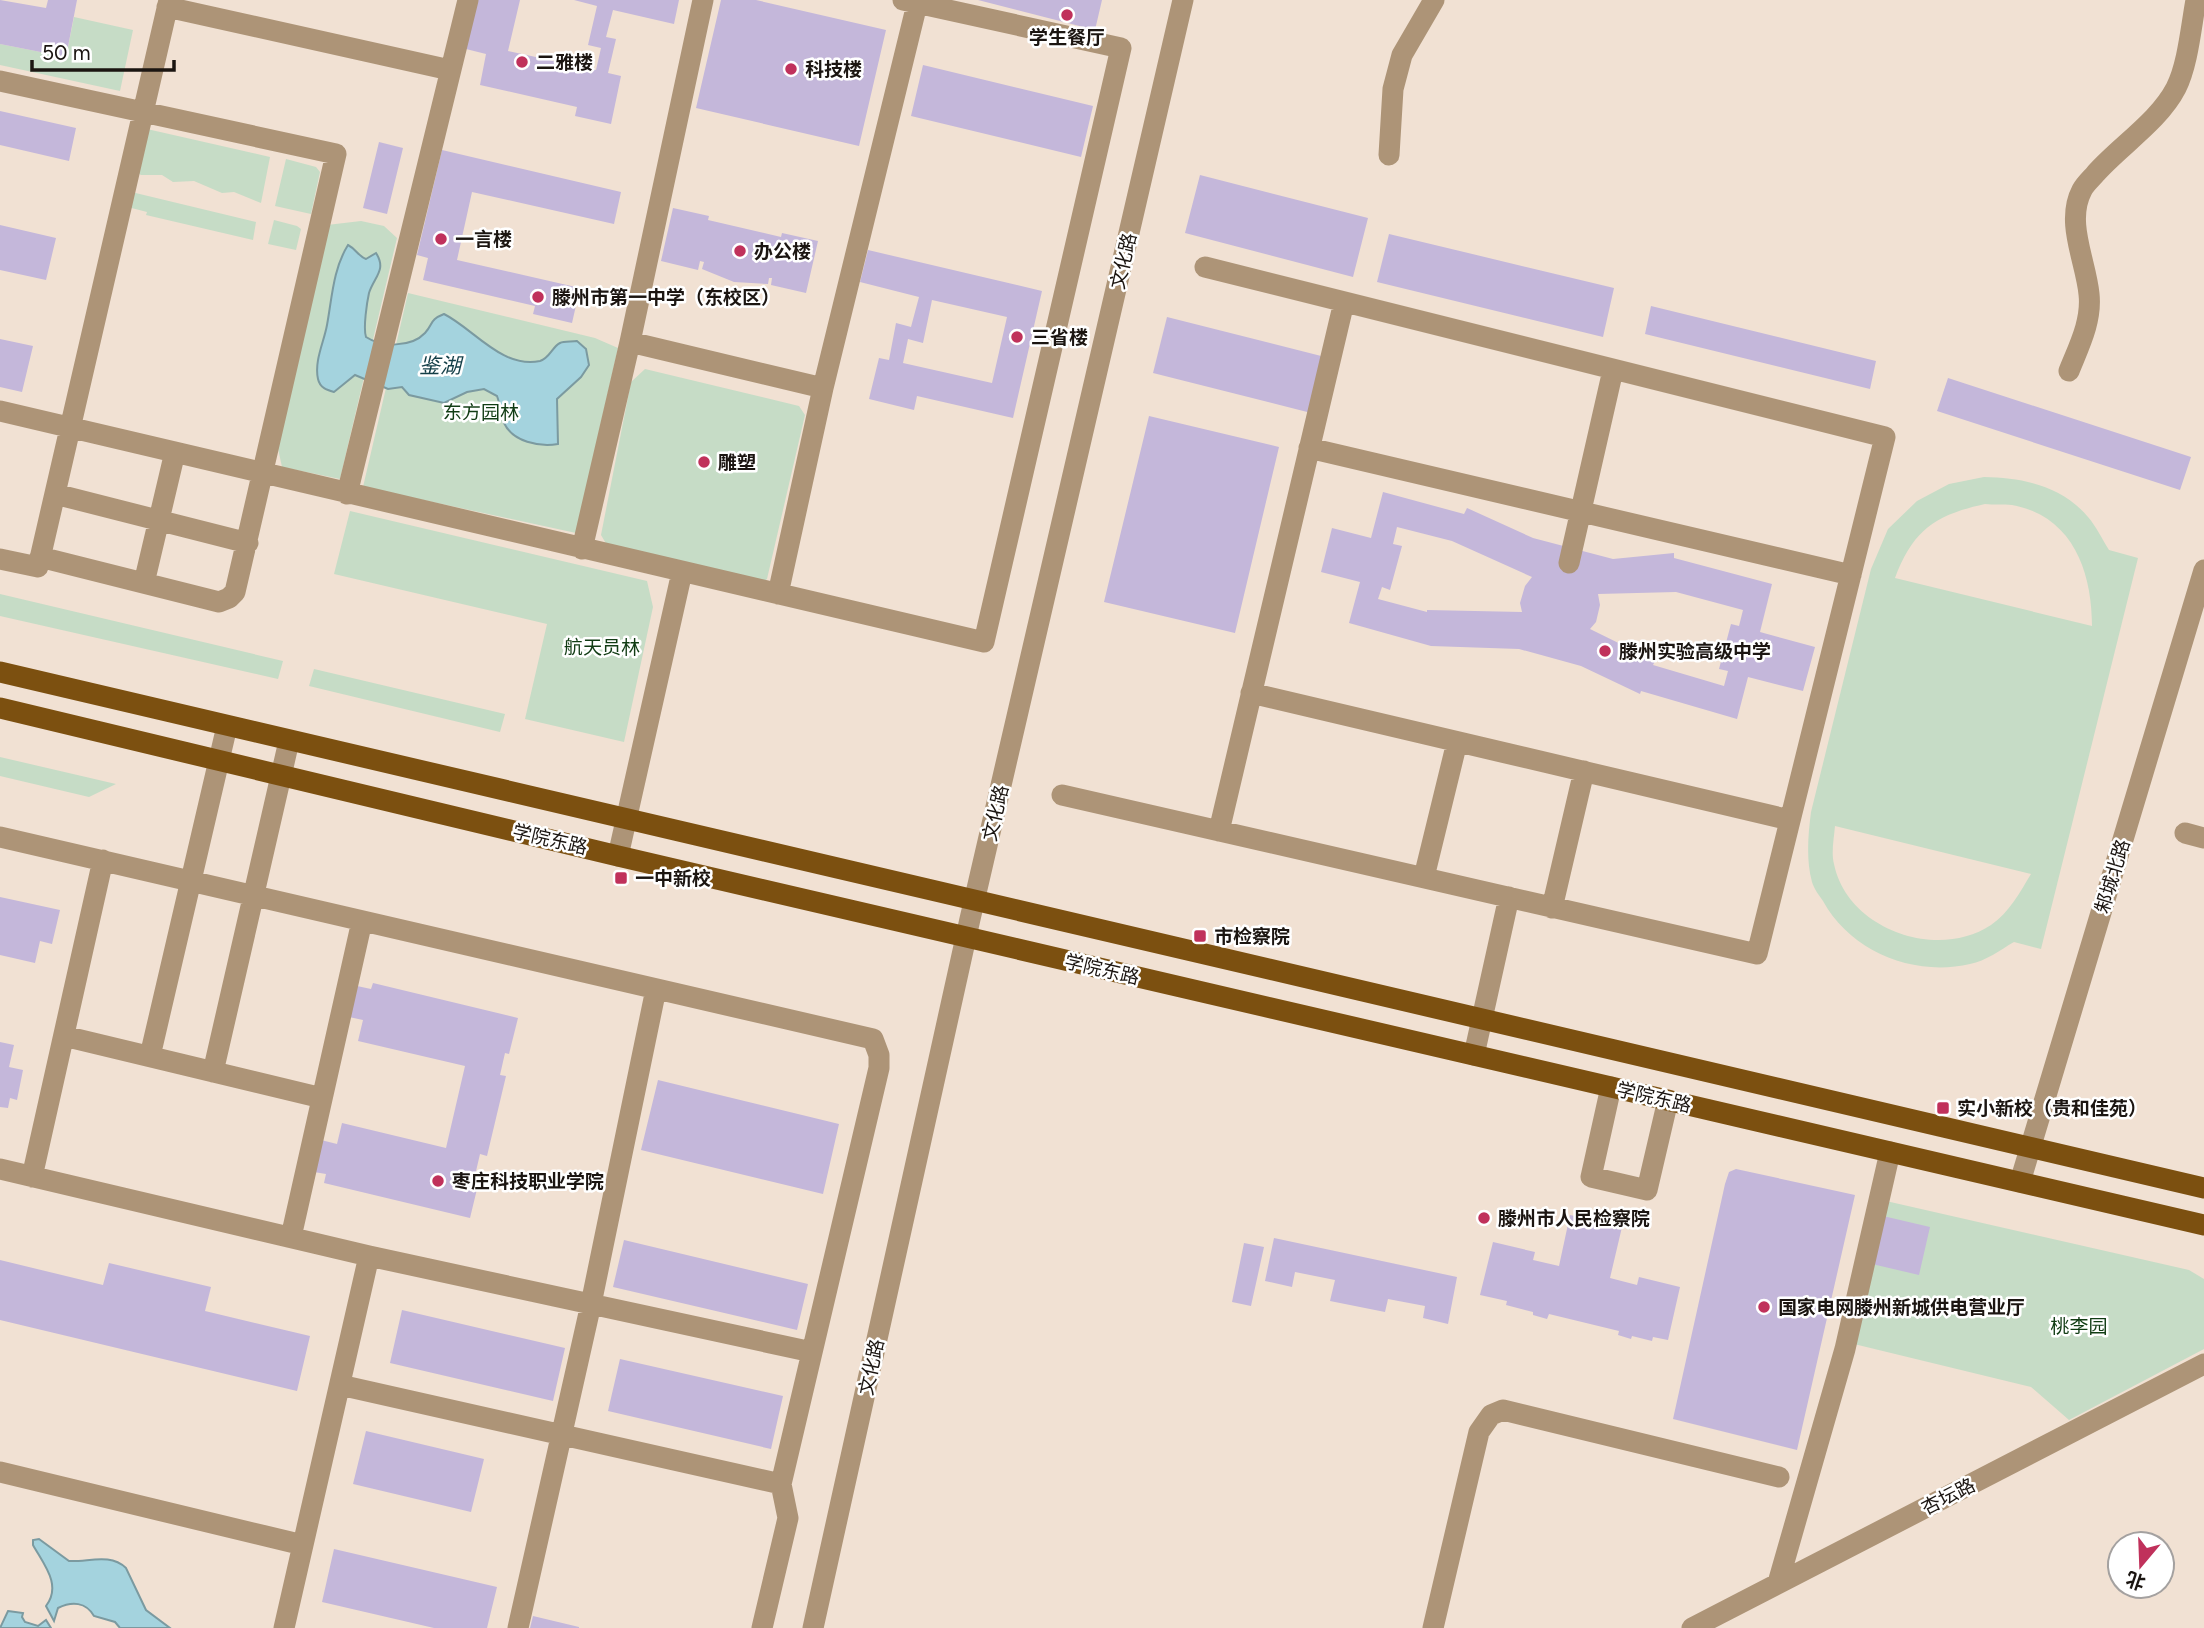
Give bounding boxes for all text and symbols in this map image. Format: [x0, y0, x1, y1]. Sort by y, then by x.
marker: 学生餐厅 [1059, 7, 1075, 23]
place label: 学生餐厅 [1029, 26, 1105, 49]
scale bar [32, 28, 173, 72]
text: 50 m [42, 40, 91, 65]
place label: 二雅楼 [536, 51, 593, 74]
marker: 二雅楼 [514, 54, 530, 70]
place label: 科技楼 [805, 58, 862, 81]
marker: 科技楼 [783, 61, 799, 77]
place label: 一言楼 [455, 228, 512, 251]
marker: 一言楼 [433, 231, 449, 247]
street label: 文化路 [1106, 231, 1141, 291]
place label: 办公楼 [754, 240, 811, 263]
marker: 办公楼 [732, 243, 748, 259]
place label: 滕州市第一中学（东校区） [552, 286, 780, 309]
marker: 滕州市第一中学（东校区） [530, 289, 546, 305]
place label: 三省楼 [1031, 326, 1088, 349]
marker: 三省楼 [1009, 329, 1025, 345]
water label: 鉴湖 [419, 353, 464, 378]
park label: 东方园林 [443, 401, 519, 424]
place label: 雕塑 [718, 451, 756, 474]
marker: 雕塑 [696, 454, 712, 470]
park label: 航天员林 [564, 636, 640, 659]
place label: 滕州实验高级中学 [1619, 640, 1771, 663]
marker: 滕州实验高级中学 [1597, 643, 1613, 659]
street label: 文化路 [978, 783, 1013, 843]
street label: 学院东路 [510, 820, 590, 859]
street label: 邾城北路 [2090, 836, 2135, 916]
place label: 一中新校 [635, 867, 711, 890]
marker: 一中新校 [613, 870, 629, 886]
place label: 市检察院 [1214, 925, 1290, 948]
marker: 市检察院 [1192, 928, 1208, 944]
street label: 学院东路 [1062, 950, 1142, 989]
street label: 学院东路 [1614, 1078, 1694, 1117]
place label: 实小新校（贵和佳苑） [1957, 1097, 2147, 1120]
marker: 实小新校（贵和佳苑） [1935, 1100, 1951, 1116]
place label: 枣庄科技职业学院 [452, 1170, 604, 1193]
marker: 枣庄科技职业学院 [430, 1173, 446, 1189]
place label: 滕州市人民检察院 [1498, 1207, 1650, 1230]
marker: 滕州市人民检察院 [1476, 1210, 1492, 1226]
place label: 国家电网滕州新城供电营业厅 [1778, 1296, 2025, 1319]
marker: 国家电网滕州新城供电营业厅 [1756, 1299, 1772, 1315]
park label: 桃李园 [2050, 1315, 2108, 1338]
street label: 文化路 [854, 1337, 889, 1397]
street label: 杏坛路 [1918, 1473, 1979, 1520]
north arrow [2106, 1530, 2176, 1600]
text: 北 [2123, 1567, 2148, 1595]

